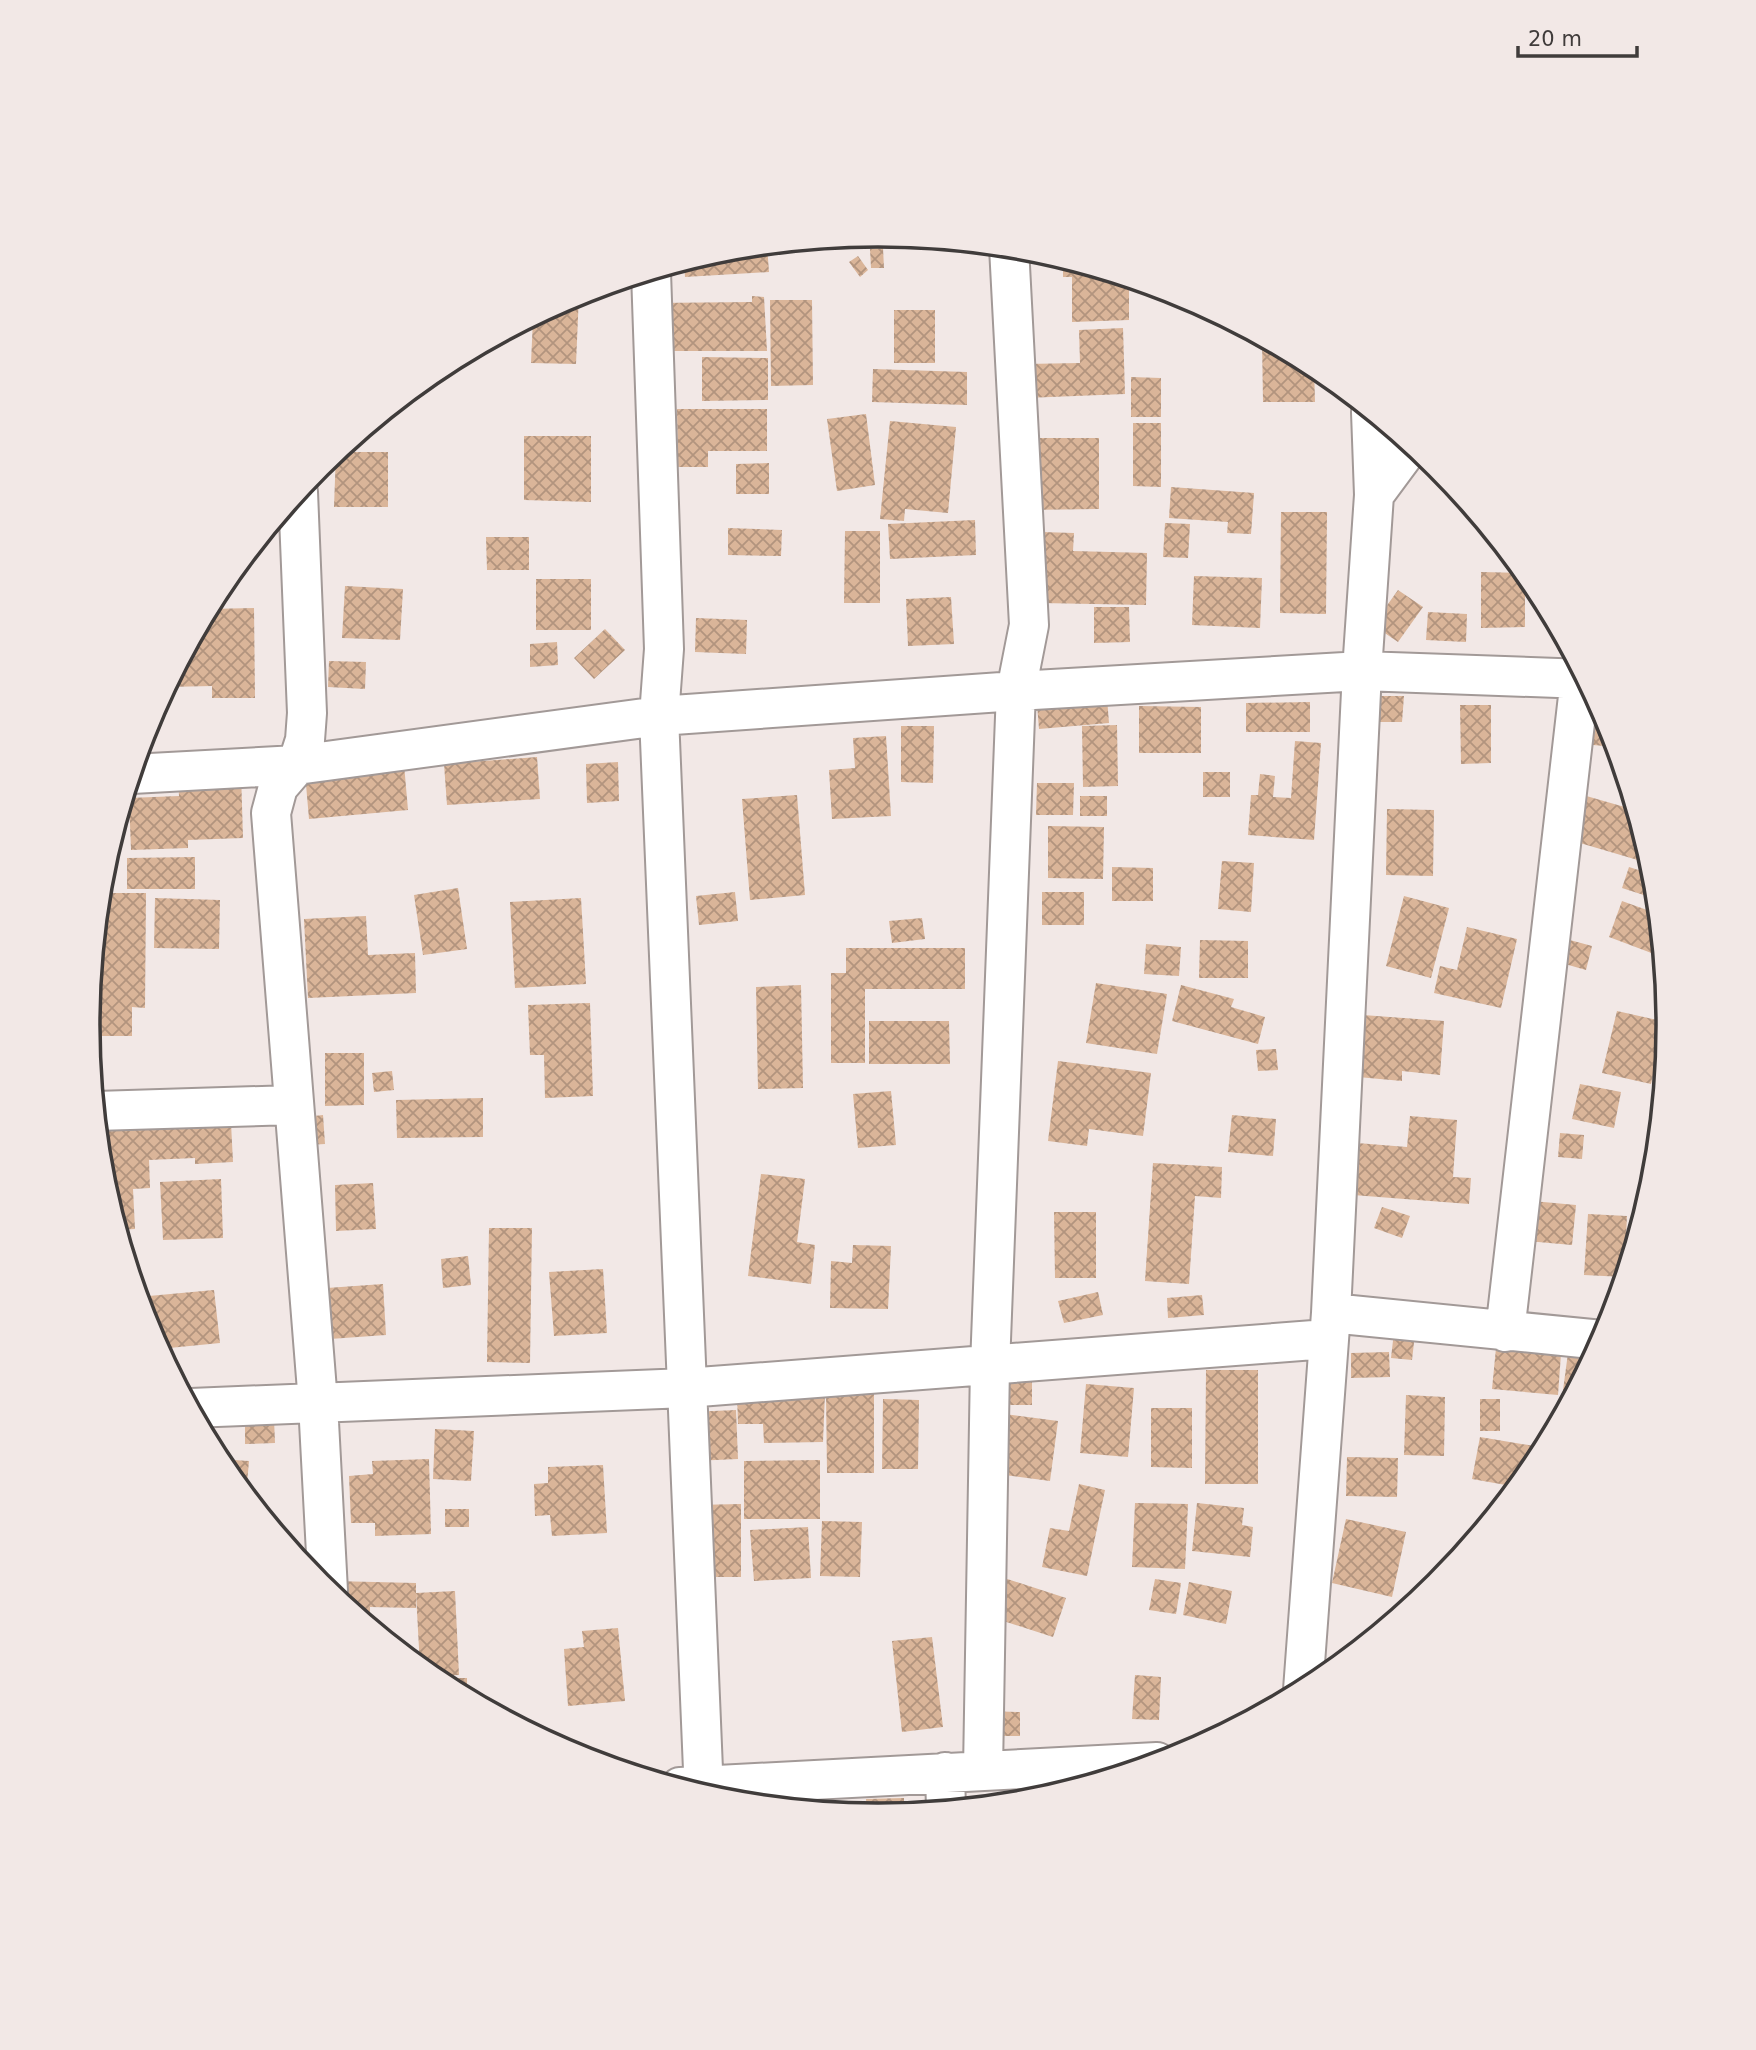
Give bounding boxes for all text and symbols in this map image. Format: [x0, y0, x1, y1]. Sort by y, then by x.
scale bar [1518, 14, 1637, 58]
text: 20 m [1528, 27, 1582, 51]

